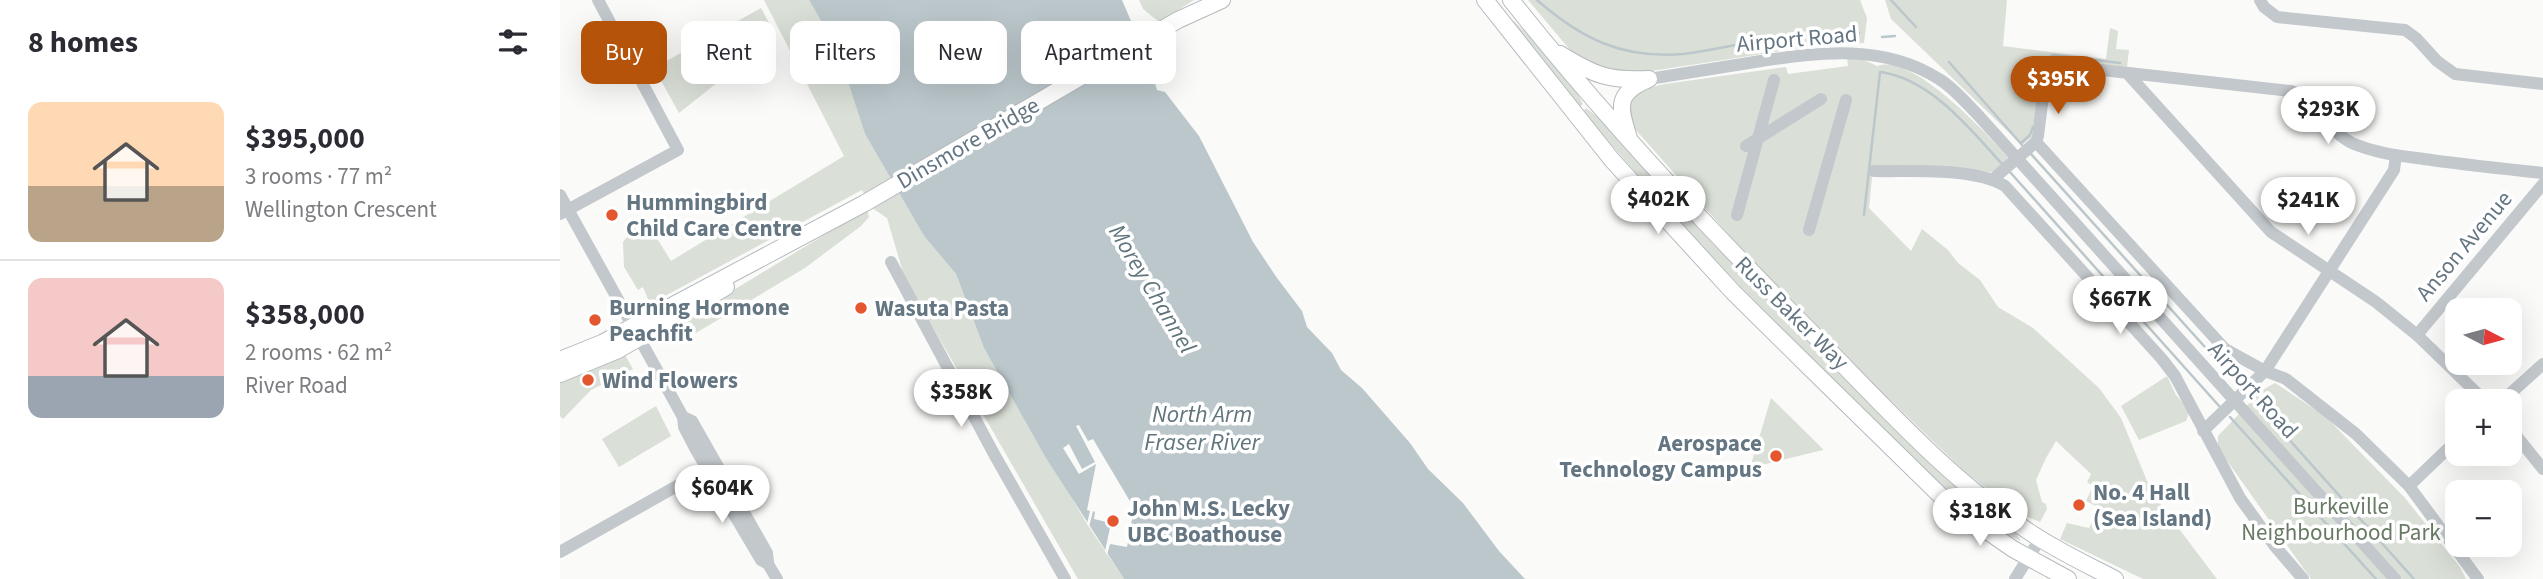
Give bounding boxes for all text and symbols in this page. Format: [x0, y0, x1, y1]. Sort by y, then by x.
street label: Airport Road [1735, 17, 1859, 61]
text: 8 homes [28, 21, 138, 64]
chip: Buy [581, 21, 667, 84]
chip: Rent [681, 21, 776, 84]
chip: Filters [790, 21, 900, 84]
chip: New [914, 21, 1007, 84]
chip: Apartment [1021, 21, 1176, 84]
icon: filters [494, 23, 532, 61]
pin: $395K [2009, 57, 2107, 116]
text: $395K [2027, 62, 2089, 95]
pin: $293K [2279, 86, 2377, 146]
street label: Dinsmore Bridge [890, 89, 1046, 197]
text: $293K [2297, 92, 2359, 125]
text: $395,000 [245, 117, 365, 160]
icon: home [84, 130, 168, 214]
text: 3 rooms · 77 m² [245, 160, 392, 193]
pin: $402K [1609, 176, 1707, 236]
pin: $241K [2259, 177, 2357, 237]
text: $402K [1627, 182, 1689, 215]
text: $241K [2277, 183, 2339, 216]
street label: Anson Avenue [2408, 184, 2520, 308]
place label: Hummingbird Child Care Centre [626, 186, 802, 245]
text: Wellington Crescent [245, 193, 437, 226]
marker: Hummingbird Child Care Centre [604, 207, 620, 223]
water label: Morey Channel [1100, 218, 1204, 360]
street label: Russ Baker Way [1727, 248, 1857, 378]
pin: $667K [2071, 276, 2169, 336]
text: $667K [2089, 282, 2151, 315]
place label: Burning Hormone Peachfit [609, 291, 790, 350]
place label: Wasuta Pasta [875, 292, 1009, 325]
text: $358,000 [245, 293, 365, 336]
north arrow [2445, 298, 2522, 374]
map controls [2445, 298, 2522, 557]
marker: Wasuta Pasta [853, 300, 869, 316]
icon: home [84, 306, 168, 390]
marker: Burning Hormone Peachfit [587, 312, 603, 328]
street label: Airport Road [2200, 334, 2306, 446]
text: 2 rooms · 62 m² [245, 336, 392, 369]
place label: Wind Flowers [602, 364, 738, 397]
text: River Road [245, 369, 348, 402]
pin: $358K [912, 370, 1010, 429]
marker: Wind Flowers [580, 372, 596, 388]
text: $358K [930, 375, 992, 408]
button: + [2445, 389, 2522, 466]
water label: North Arm Fraser River [1144, 397, 1261, 460]
place label: Aerospace Technology Campus [1559, 427, 1762, 486]
marker: Aerospace Technology Campus [1768, 448, 1784, 464]
pin: $604K [673, 466, 771, 525]
text: $604K [691, 471, 753, 504]
place label: No. 4 Hall (Sea Island) [2093, 476, 2212, 535]
button: − [2445, 480, 2522, 557]
pin: $318K [1931, 489, 2029, 548]
park label: Burkeville Neighbourhood Park [2241, 490, 2441, 549]
place label: John M.S. Lecky UBC Boathouse [1127, 492, 1290, 551]
text: $318K [1949, 494, 2011, 527]
marker: No. 4 Hall (Sea Island) [2071, 497, 2087, 513]
marker: John M.S. Lecky UBC Boathouse [1105, 513, 1121, 529]

